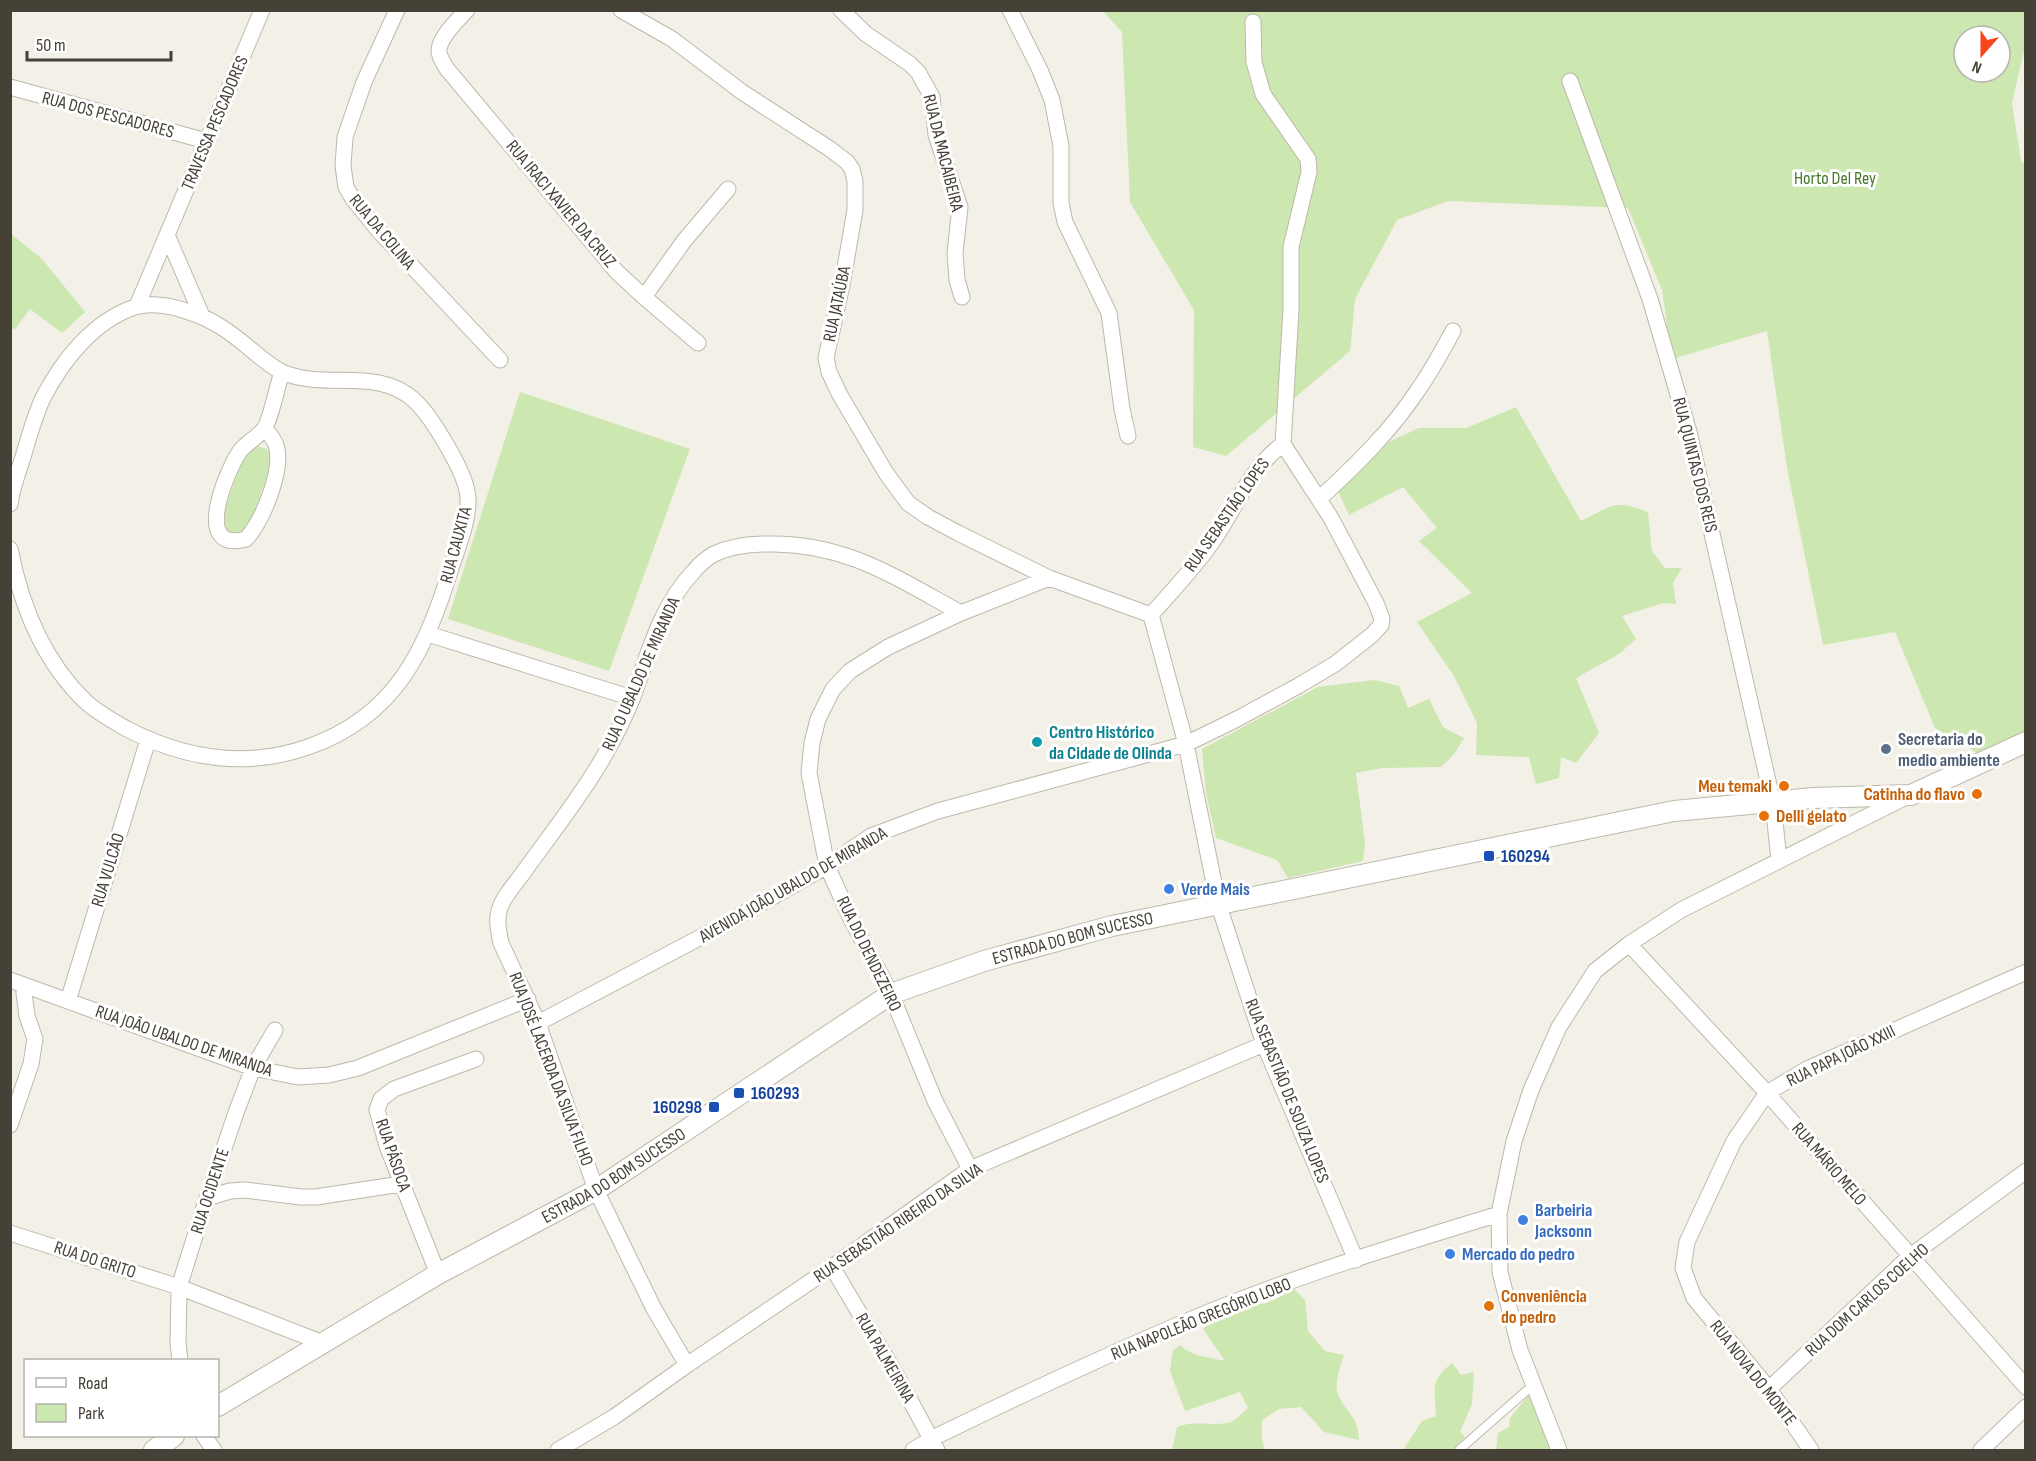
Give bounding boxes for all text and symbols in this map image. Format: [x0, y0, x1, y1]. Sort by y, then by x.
scale bar [27, 24, 171, 62]
north arrow [1952, 24, 2012, 84]
text: 50 m [36, 35, 66, 56]
street label: TRAVESSA PESCADORES [177, 52, 253, 193]
text: N [1970, 56, 1985, 77]
street label: RUA DOS PESCADORES [40, 87, 177, 143]
street label: RUA DA MACAIBEIRA [918, 92, 968, 214]
street label: RUA IRACI XAVIER DA CRUZ [502, 136, 621, 272]
park label: Horto Del Rey [1794, 168, 1876, 189]
street label: RUA DA COLINA [345, 190, 420, 274]
street label: RUA JATAÚBA [819, 264, 855, 344]
street label: RUA QUINTAS DOS REIS [1668, 395, 1722, 535]
street label: RUA SEBASTIÃO LOPES [1180, 454, 1274, 576]
street label: RUA CAUXITA [436, 504, 476, 586]
street label: RUA O UBALDO DE MIRANDA [598, 594, 684, 754]
place label: Centro Histórico da Cidade de Olinda [1049, 722, 1172, 764]
place label: Secretaria do medio ambiente [1898, 729, 2000, 771]
marker: Centro Histórico da Cidade de Olinda [1030, 735, 1044, 749]
marker: Secretaria do medio ambiente [1879, 742, 1893, 756]
place label: Meu temaki [1698, 776, 1772, 797]
marker: Meu temaki [1777, 779, 1791, 793]
place label: Catinha do flavo [1863, 784, 1965, 805]
marker: Catinha do flavo [1970, 787, 1984, 801]
place label: Delli gelato [1776, 806, 1847, 827]
marker: Delli gelato [1757, 809, 1771, 823]
street label: AVENIDA JOÃO UBALDO DE MIRANDA [695, 822, 891, 948]
street label: RUA VULCÃO [87, 831, 129, 909]
place label: 160294 [1501, 846, 1551, 867]
marker: 160294 [1482, 849, 1496, 863]
place label: Verde Mais [1181, 879, 1250, 900]
marker: Verde Mais [1162, 882, 1176, 896]
street label: RUA DO DENDEZEIRO [832, 893, 906, 1015]
street label: ESTRADA DO BOM SUCESSO [990, 907, 1155, 969]
street label: RUA JOSÉ LACERDA DA SILVA FILHO [504, 969, 598, 1169]
street label: RUA SEBASTIÃO DE SOUZA LOPES [1240, 996, 1334, 1186]
street label: RUA JOÃO UBALDO DE MIRANDA [93, 1001, 276, 1081]
street label: RUA PAPA JOÃO XXIII [1783, 1021, 1899, 1091]
place label: 160293 [751, 1083, 800, 1104]
marker: 160293 [732, 1086, 746, 1100]
place label: 160298 [653, 1097, 702, 1118]
marker: 160298 [707, 1100, 721, 1114]
street label: RUA PÁSOCA [371, 1116, 415, 1194]
street label: RUA MÁRIO MELO [1787, 1118, 1871, 1210]
street label: ESTRADA DO BOM SUCESSO [538, 1123, 689, 1228]
street label: RUA OCIDENTE [186, 1145, 234, 1237]
street label: RUA SEBASTIÃO RIBEIRO DA SILVA [810, 1159, 986, 1287]
place label: Barbeiria Jacksonn [1534, 1200, 1592, 1242]
marker: Barbeiria Jacksonn [1516, 1213, 1530, 1227]
street label: RUA DO GRITO [51, 1237, 139, 1283]
street label: RUA DOM CARLOS COELHO [1801, 1239, 1933, 1361]
place label: Mercado do pedro [1462, 1244, 1575, 1265]
marker: Mercado do pedro [1443, 1247, 1457, 1261]
street label: RUA NAPOLEÃO GREGÓRIO LOBO [1108, 1273, 1294, 1365]
place label: Conveniência do pedro [1501, 1286, 1587, 1328]
marker: Conveniência do pedro [1482, 1299, 1496, 1313]
street label: RUA PALMEIRINA [851, 1310, 919, 1407]
street label: RUA NOVA DO MONTE [1705, 1316, 1801, 1430]
legend [24, 1359, 219, 1437]
text: Road [78, 1373, 108, 1394]
text: Park [78, 1403, 104, 1424]

